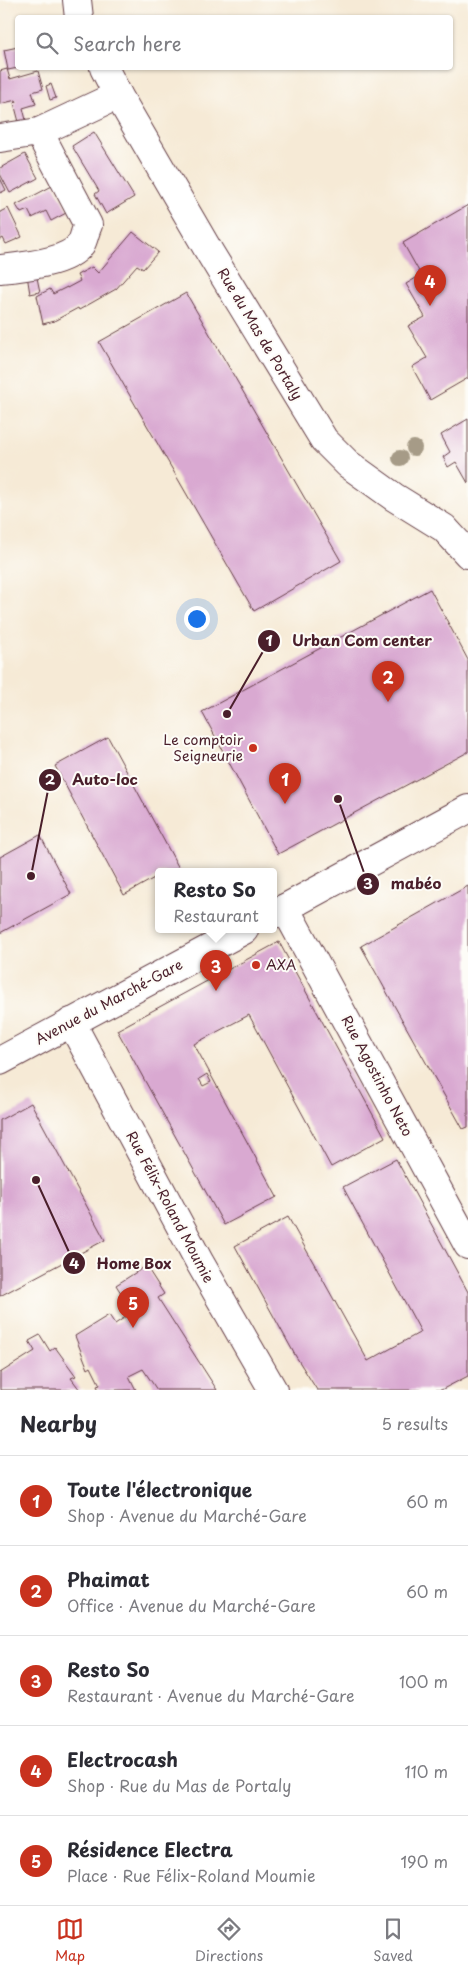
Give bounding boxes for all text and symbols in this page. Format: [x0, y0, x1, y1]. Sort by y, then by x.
search box [15, 15, 453, 70]
icon: search [33, 29, 61, 57]
text: Search here [73, 29, 182, 57]
street label: Rue du Mas de Portaly [213, 264, 308, 404]
pin: 4 [414, 265, 446, 306]
your location [184, 606, 210, 632]
callout: Urban Com center [257, 626, 443, 656]
text: 1 [265, 628, 273, 651]
text: Urban Com center [292, 628, 432, 651]
pin: 2 [372, 661, 404, 702]
place label: Le comptoir Seigneurie [163, 729, 244, 766]
marker: Le comptoir Seigneurie [247, 742, 259, 754]
pin: 1 [269, 763, 301, 804]
callout: Auto-loc [37, 765, 148, 795]
text: 2 [45, 767, 56, 790]
text: Auto-loc [72, 767, 138, 790]
popup [155, 868, 277, 933]
callout: mabéo [356, 869, 451, 899]
text: 3 [363, 871, 373, 894]
text: mabéo [391, 871, 441, 894]
text: Resto So [173, 875, 256, 903]
text: Restaurant [173, 903, 259, 927]
pin: 3 [200, 950, 232, 991]
street label: Avenue du Marché-Gare [31, 954, 186, 1049]
place label: AXA [266, 954, 297, 975]
marker: AXA [250, 959, 262, 971]
street label: Rue Agostinho Neto [337, 1012, 418, 1140]
street label: Rue Félix-Roland Moumie [121, 1127, 219, 1286]
callout: Home Box [61, 1248, 182, 1278]
text: 4 [69, 1251, 79, 1274]
text: Home Box [97, 1251, 171, 1274]
pin: 5 [117, 1287, 149, 1328]
text: Nearby [20, 1407, 97, 1439]
text: 5 results [381, 1411, 448, 1435]
text: Toute l'électronique [67, 1475, 252, 1503]
text: 1 [32, 1489, 40, 1513]
text: 60 m [406, 1489, 448, 1513]
text: Shop · Avenue du Marché-Gare [67, 1503, 307, 1527]
text: Phaimat [67, 1565, 150, 1593]
text: 2 [30, 1579, 42, 1603]
text: 60 m [406, 1579, 448, 1603]
text: Office · Avenue du Marché-Gare [67, 1593, 316, 1617]
text: Resto So [67, 1655, 149, 1683]
text: 3 [31, 1669, 41, 1693]
text: 100 m [399, 1669, 448, 1693]
text: Restaurant · Avenue du Marché-Gare [67, 1683, 354, 1707]
text: Electrocash [67, 1745, 178, 1773]
text: 4 [31, 1759, 41, 1783]
text: 110 m [405, 1759, 448, 1783]
text: Shop · Rue du Mas de Portaly [67, 1773, 291, 1797]
text: Résidence Electra [67, 1835, 233, 1863]
text: 5 [31, 1849, 41, 1873]
text: 190 m [400, 1849, 448, 1873]
text: Place · Rue Félix-Roland Moumie [67, 1863, 316, 1887]
tab: Map [55, 1915, 85, 1966]
tab: Directions [195, 1915, 263, 1966]
tab: Saved [373, 1915, 413, 1966]

